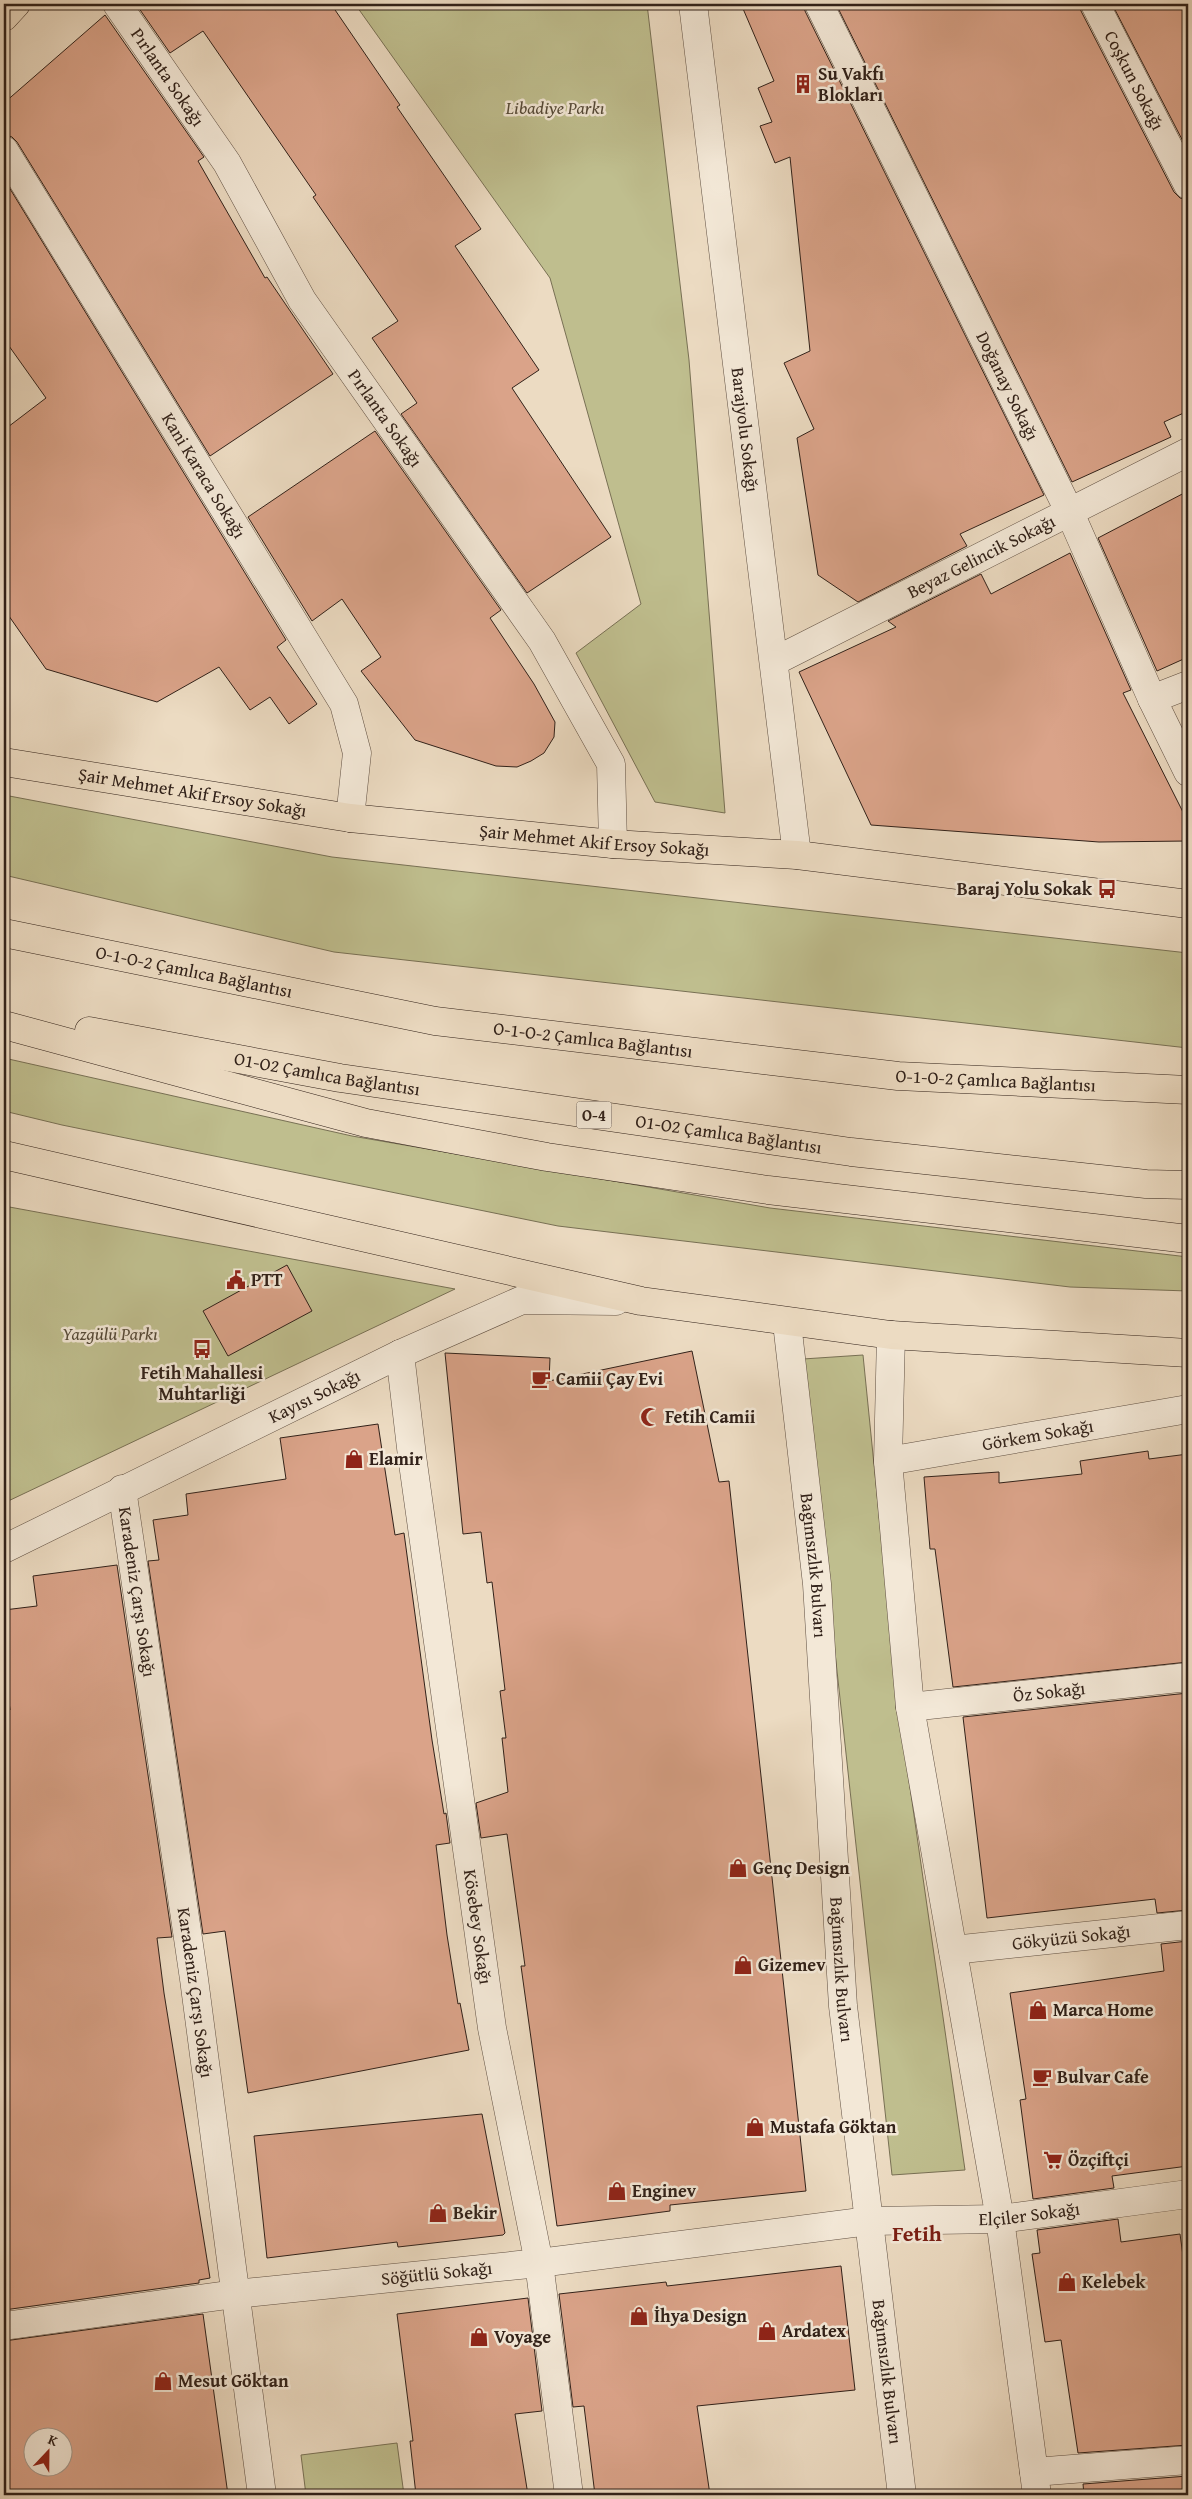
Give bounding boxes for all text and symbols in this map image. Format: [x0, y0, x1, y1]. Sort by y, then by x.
street label: Pırlanta Sokağı [124, 22, 212, 132]
street label: Coşkun Sokağı [1098, 26, 1172, 135]
place label: Su Vakfı Blokları [818, 60, 884, 108]
building icon: Su Vakfı Blokları [792, 73, 814, 95]
park label: Libadiye Parkı [505, 94, 605, 121]
street label: Doğanay Sokağı [969, 327, 1046, 445]
street label: Pırlanta Sokağı [342, 363, 430, 472]
street label: Barajyolu Sokağı [725, 366, 767, 494]
street label: Kani Karaca Sokağı [155, 407, 253, 543]
street label: Beyaz Gelincik Sokağı [902, 507, 1060, 605]
street label: Şair Mehmet Akif Ersoy Sokağı [76, 760, 309, 824]
street label: Şair Mehmet Akif Ersoy Sokağı [478, 817, 710, 863]
place label: Baraj Yolu Sokak [957, 875, 1093, 902]
bus stop icon: Baraj Yolu Sokak [1096, 878, 1118, 900]
street label: O-1-O-2 Çamlıca Bağlantısı [93, 938, 295, 1005]
street label: O-1-O-2 Çamlıca Bağlantısı [492, 1014, 694, 1064]
street label: O1-O2 Çamlıca Bağlantısı [232, 1044, 422, 1102]
street label: O-1-O-2 Çamlıca Bağlantısı [895, 1062, 1097, 1099]
road number: O-4 [576, 1102, 612, 1128]
street label: O1-O2 Çamlıca Bağlantısı [634, 1107, 824, 1161]
place label: PTT [251, 1266, 283, 1293]
public building icon: PTT [225, 1269, 247, 1291]
park label: Yazgülü Parkı [62, 1320, 158, 1347]
bus stop icon: Fetih Mahallesi Muhtarliği [191, 1338, 213, 1360]
place label: Fetih Mahallesi Muhtarliği [141, 1359, 264, 1407]
street label: Kayısı Sokağı [264, 1362, 365, 1430]
place label: Camii Çay Evi [556, 1365, 663, 1392]
cafe icon: Camii Çay Evi [530, 1368, 552, 1390]
place label: Fetih Camii [665, 1403, 756, 1430]
mosque icon: Fetih Camii [639, 1406, 661, 1428]
street label: Görkem Sokağı [980, 1412, 1096, 1457]
place label: Elamir [369, 1445, 423, 1472]
shop icon: Elamir [343, 1448, 365, 1470]
street label: Bağımsızlık Bulvarı [794, 1492, 834, 1639]
street label: Karadeniz Çarşı Sokağı [112, 1505, 163, 1679]
street label: Öz Sokağı [1012, 1674, 1087, 1709]
place label: Genç Design [753, 1854, 850, 1881]
shop icon: Genç Design [727, 1857, 749, 1879]
street label: Kösebey Sokağı [457, 1867, 500, 1986]
street label: Bağımsızlık Bulvarı [823, 1896, 861, 2044]
street label: Karadeniz Çarşı Sokağı [171, 1906, 221, 2079]
street label: Gökyüzü Sokağı [1011, 1917, 1132, 1957]
place label: Gizemev [758, 1951, 826, 1978]
shop icon: Gizemev [732, 1954, 754, 1976]
place label: Marca Home [1053, 1996, 1154, 2023]
shop icon: Marca Home [1027, 1999, 1049, 2021]
place label: Bulvar Cafe [1057, 2063, 1149, 2090]
cafe icon: Bulvar Cafe [1031, 2066, 1053, 2088]
place label: Mustafa Göktan [770, 2113, 897, 2140]
shop icon: Mustafa Göktan [744, 2116, 766, 2138]
place label: Özçiftçi [1068, 2146, 1129, 2173]
supermarket icon: Özçiftçi [1042, 2149, 1064, 2171]
place label: Enginev [632, 2177, 697, 2204]
shop icon: Enginev [606, 2180, 628, 2202]
street label: Elçiler Sokağı [978, 2195, 1081, 2232]
place label: Bekir [453, 2199, 498, 2226]
shop icon: Bekir [427, 2202, 449, 2224]
district label: Fetih [892, 2217, 942, 2249]
street label: Söğütlü Sokağı [380, 2254, 494, 2292]
place label: Kelebek [1082, 2268, 1146, 2295]
shop icon: Kelebek [1056, 2271, 1078, 2293]
street label: Bağımsızlık Bulvarı [866, 2298, 910, 2446]
place label: İhya Design [654, 2302, 747, 2329]
shop icon: İhya Design [628, 2305, 650, 2327]
place label: Ardatex [782, 2317, 847, 2344]
shop icon: Ardatex [756, 2320, 778, 2342]
place label: Voyage [494, 2323, 551, 2350]
shop icon: Voyage [468, 2326, 490, 2348]
place label: Mesut Göktan [178, 2367, 289, 2394]
shop icon: Mesut Göktan [152, 2370, 174, 2392]
north arrow [22, 2426, 72, 2476]
text: K [45, 2429, 61, 2451]

